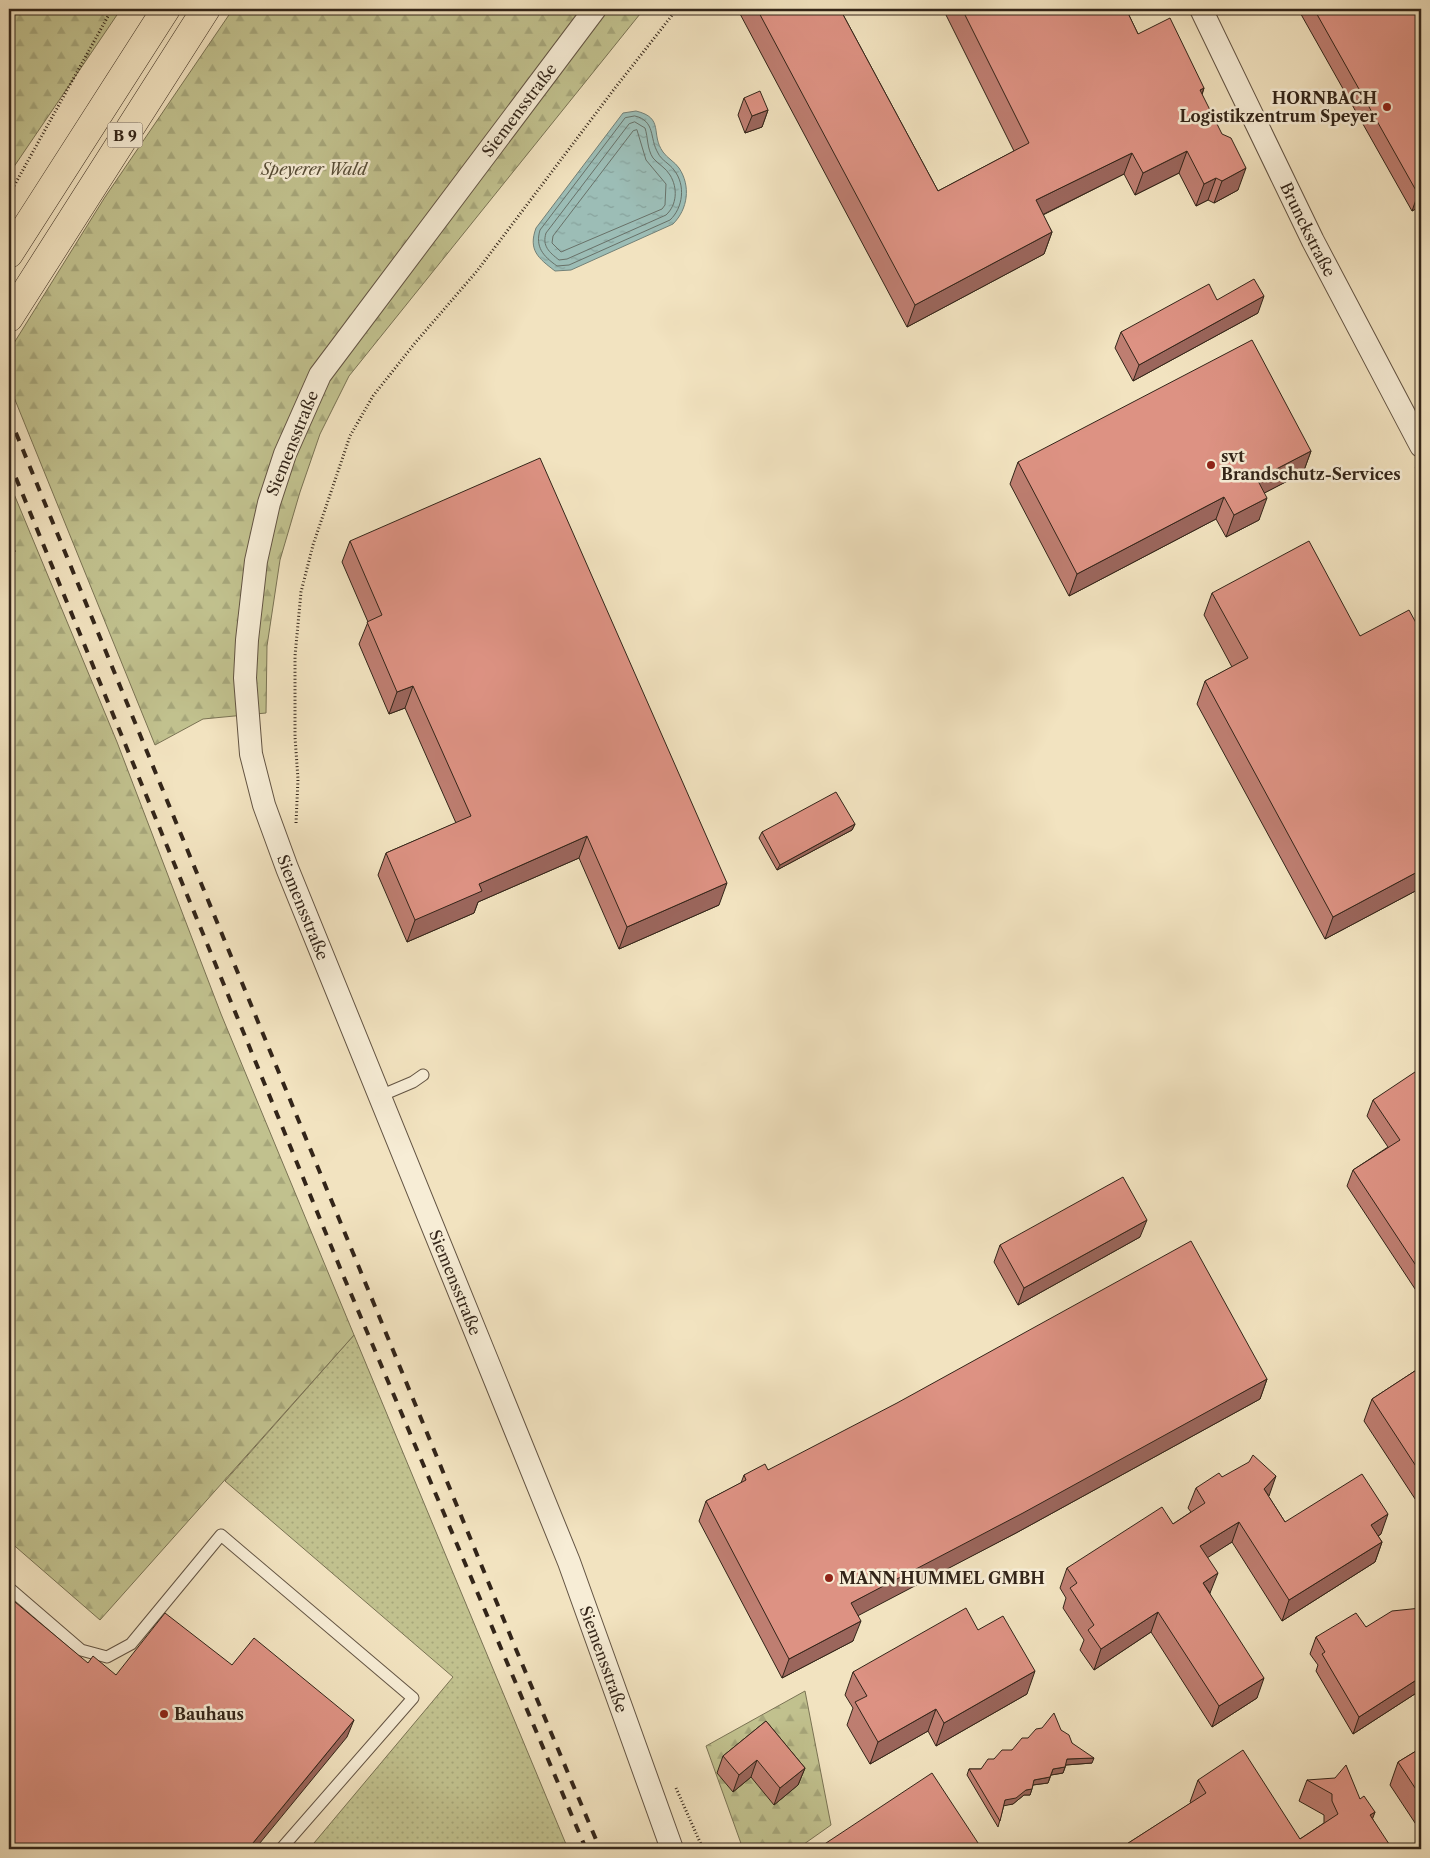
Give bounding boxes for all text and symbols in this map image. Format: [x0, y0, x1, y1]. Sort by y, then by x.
street label: Siemensstraße [477, 59, 561, 161]
place label: HORNBACH Logistikzentrum Speyer [1179, 88, 1377, 126]
marker: HORNBACH Logistikzentrum Speyer [1381, 101, 1393, 113]
road number: B 9 [108, 122, 142, 148]
park label: Speyerer Wald [260, 159, 368, 179]
street label: Brunckstraße [1276, 179, 1340, 280]
street label: Siemensstraße [262, 387, 322, 499]
place label: svt Brandschutz-Services [1221, 446, 1401, 484]
marker: svt Brandschutz-Services [1205, 459, 1217, 471]
street label: Siemensstraße [273, 852, 333, 963]
street label: Siemensstraße [425, 1227, 486, 1338]
place label: MANN HUMMEL GMBH [839, 1568, 1045, 1588]
marker: MANN HUMMEL GMBH [823, 1572, 835, 1584]
street label: Siemensstraße [576, 1603, 632, 1715]
place label: Bauhaus [174, 1704, 244, 1724]
marker: Bauhaus [158, 1708, 170, 1720]

